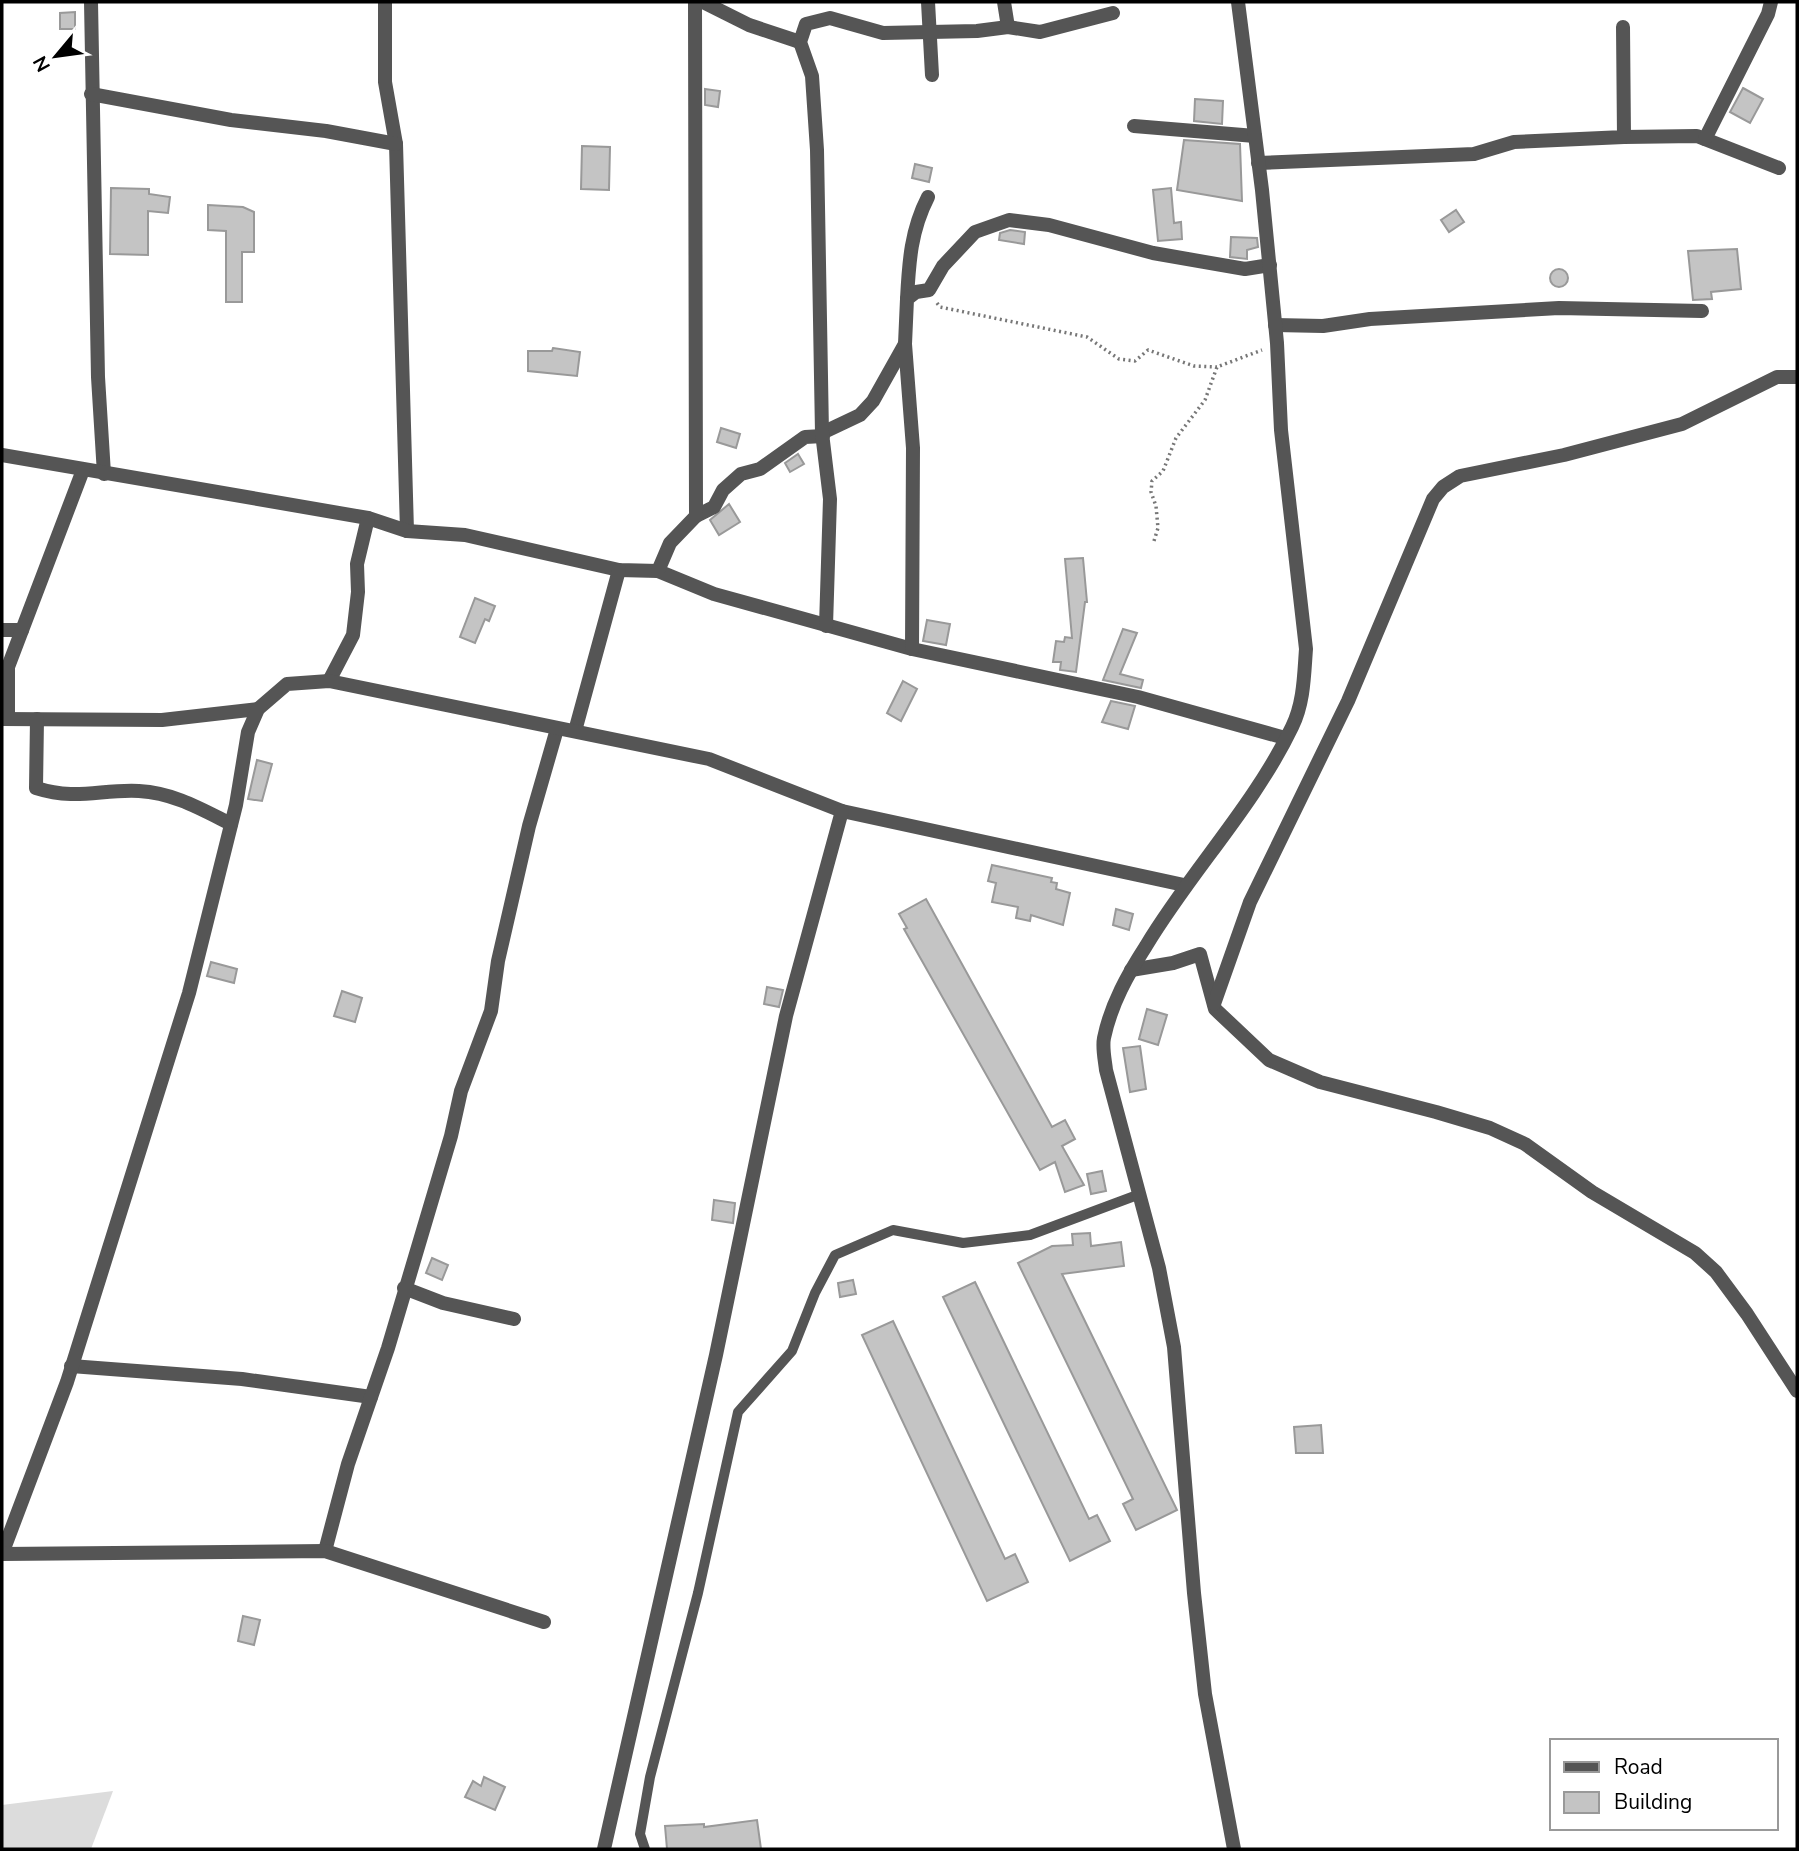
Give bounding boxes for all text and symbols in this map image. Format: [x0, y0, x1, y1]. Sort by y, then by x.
north arrow [21, 21, 91, 91]
text: N [27, 51, 57, 76]
legend [1550, 1739, 1778, 1830]
text: Road [1614, 1753, 1663, 1781]
text: Building [1614, 1788, 1692, 1816]

